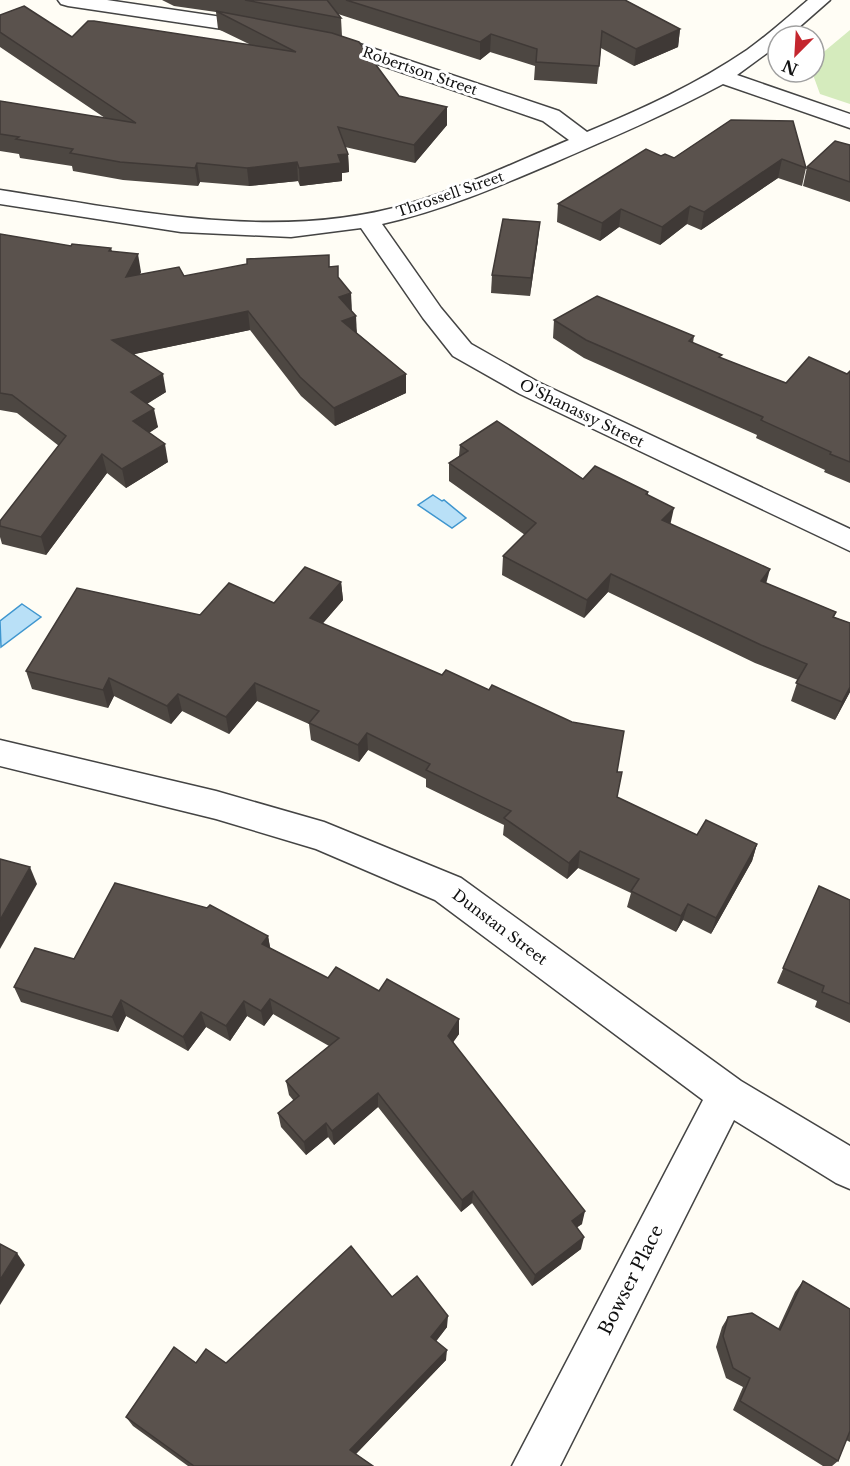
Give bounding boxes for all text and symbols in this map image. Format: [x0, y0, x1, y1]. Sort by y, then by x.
north arrow [766, 24, 826, 84]
street label: Robertson Street [360, 43, 481, 99]
text: N [779, 56, 801, 80]
street label: Throssell Street [394, 167, 507, 221]
street label: O'Shanassy Street [517, 375, 648, 452]
street label: Dunstan Street [449, 885, 552, 969]
street label: Bowser Place [594, 1221, 668, 1339]

